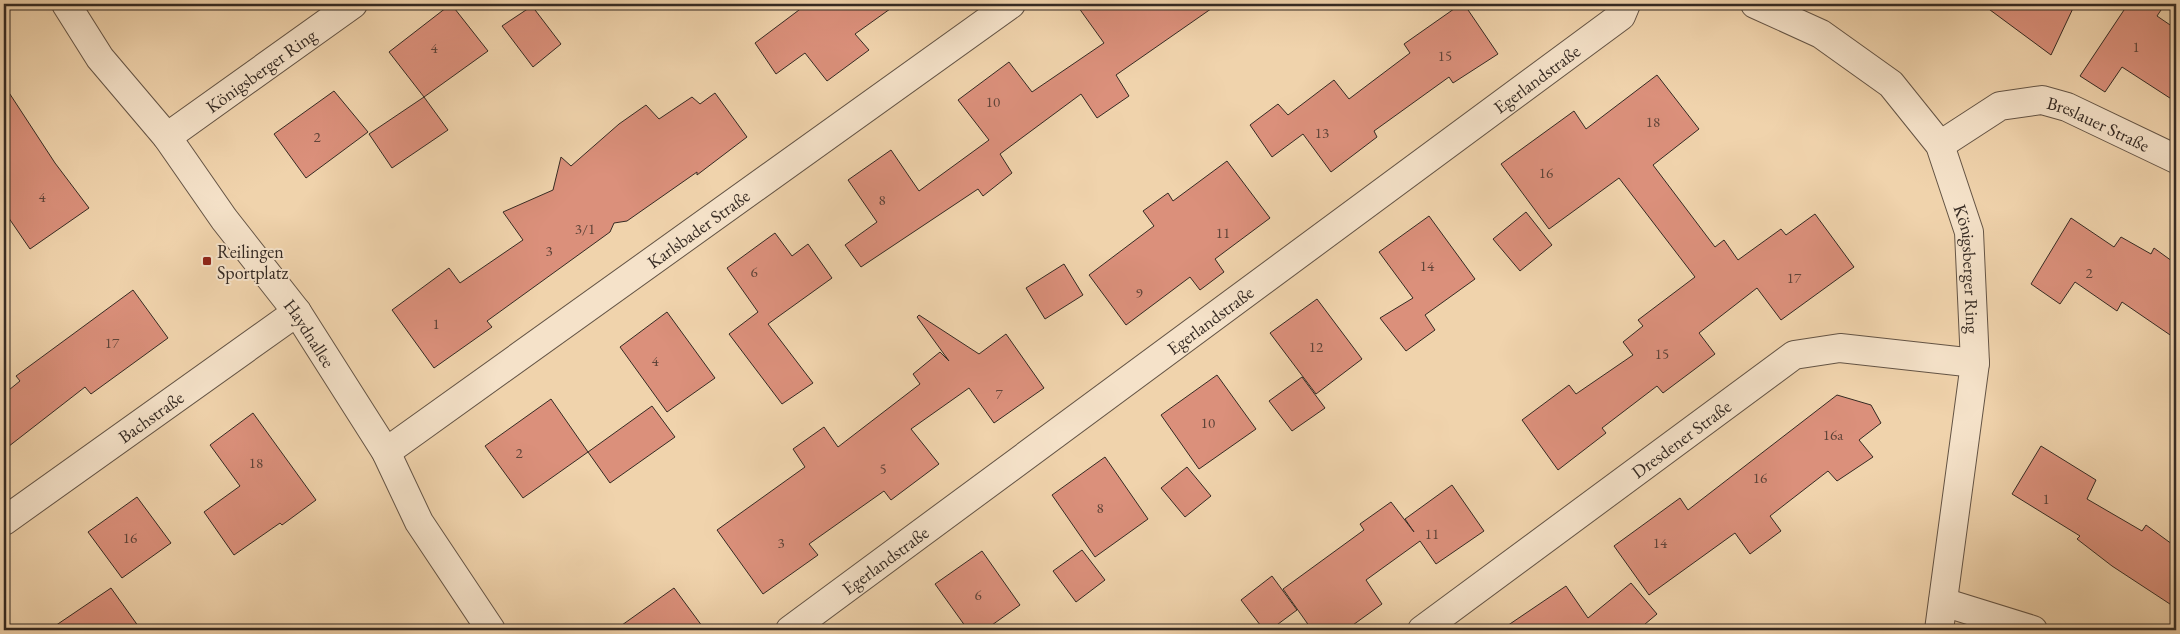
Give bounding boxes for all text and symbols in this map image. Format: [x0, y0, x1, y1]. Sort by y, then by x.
street label: Königsberger Ring [201, 23, 320, 117]
house number: 1 [2132, 37, 2140, 56]
house number: 4 [430, 38, 438, 57]
street label: Egerlandstraße [1489, 39, 1584, 118]
house number: 15 [1438, 46, 1452, 65]
street label: Breslauer Straße [2044, 90, 2153, 156]
house number: 10 [986, 92, 1000, 111]
house number: 18 [1646, 112, 1660, 131]
house number: 13 [1315, 123, 1329, 142]
house number: 2 [313, 127, 321, 146]
house number: 16 [1539, 163, 1553, 182]
street label: Karlsbader Straße [642, 184, 754, 273]
house number: 4 [38, 187, 46, 206]
house number: 8 [878, 190, 886, 209]
street label: Königsberger Ring [1949, 201, 1985, 334]
house number: 3/1 [575, 219, 595, 238]
house number: 11 [1216, 223, 1230, 242]
place label: Reilingen Sportplatz [217, 240, 289, 284]
house number: 3 [545, 241, 553, 260]
marker: Reilingen Sportplatz [201, 255, 213, 267]
house number: 14 [1420, 256, 1435, 275]
house number: 6 [750, 262, 758, 281]
house number: 2 [2085, 263, 2093, 282]
house number: 17 [1787, 268, 1802, 287]
street label: Egerlandstraße [1162, 280, 1258, 359]
house number: 9 [1135, 283, 1143, 302]
street label: Haydnallee [279, 294, 341, 372]
house number: 1 [432, 314, 440, 333]
house number: 17 [105, 333, 120, 352]
house number: 12 [1309, 337, 1324, 356]
house number: 15 [1655, 344, 1669, 363]
house number: 4 [651, 351, 659, 370]
house number: 7 [995, 384, 1003, 403]
street label: Bachstraße [113, 385, 188, 448]
street label: Dresdener Straße [1627, 394, 1735, 483]
house number: 10 [1201, 413, 1215, 432]
house number: 16a [1823, 425, 1843, 444]
house number: 2 [515, 443, 523, 462]
house number: 18 [249, 453, 263, 472]
house number: 5 [879, 459, 887, 478]
house number: 16 [1753, 468, 1767, 487]
house number: 1 [2042, 489, 2050, 508]
house number: 8 [1096, 498, 1104, 517]
street label: Egerlandstraße [837, 520, 933, 599]
house number: 11 [1425, 524, 1439, 543]
house number: 16 [123, 528, 137, 547]
house number: 3 [777, 533, 785, 552]
house number: 14 [1653, 533, 1668, 552]
house number: 6 [974, 585, 982, 604]

